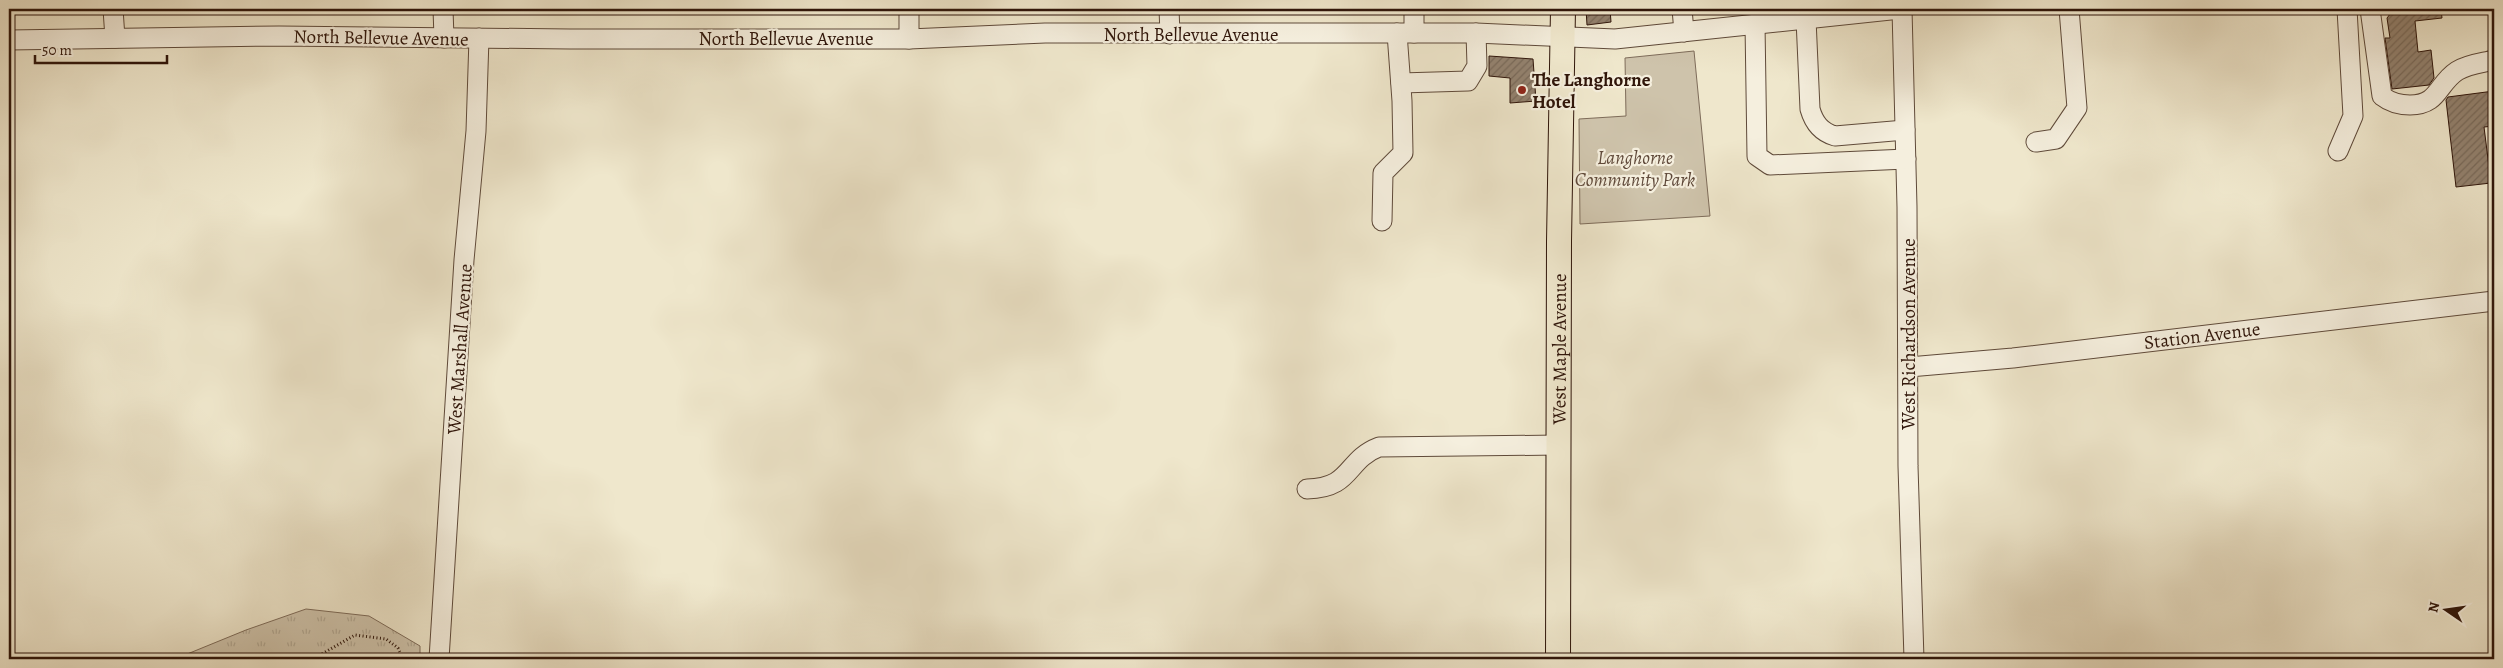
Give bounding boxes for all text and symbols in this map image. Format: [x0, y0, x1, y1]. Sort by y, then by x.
street label: North Bellevue Avenue [1103, 22, 1279, 48]
street label: North Bellevue Avenue [293, 23, 469, 53]
street label: North Bellevue Avenue [698, 26, 874, 52]
scale bar [35, 32, 168, 64]
text: 50 m [42, 40, 72, 60]
place label: The Langhorne Hotel [1532, 67, 1651, 115]
marker: The Langhorne Hotel [1516, 84, 1528, 96]
park label: Langhorne Community Park [1575, 145, 1695, 193]
street label: West Richardson Avenue [1896, 238, 1922, 431]
street label: West Marshall Avenue [441, 263, 479, 436]
street label: West Maple Avenue [1547, 274, 1573, 425]
street label: Station Avenue [2142, 316, 2262, 356]
north arrow [2420, 586, 2470, 636]
text: N [2423, 600, 2444, 614]

